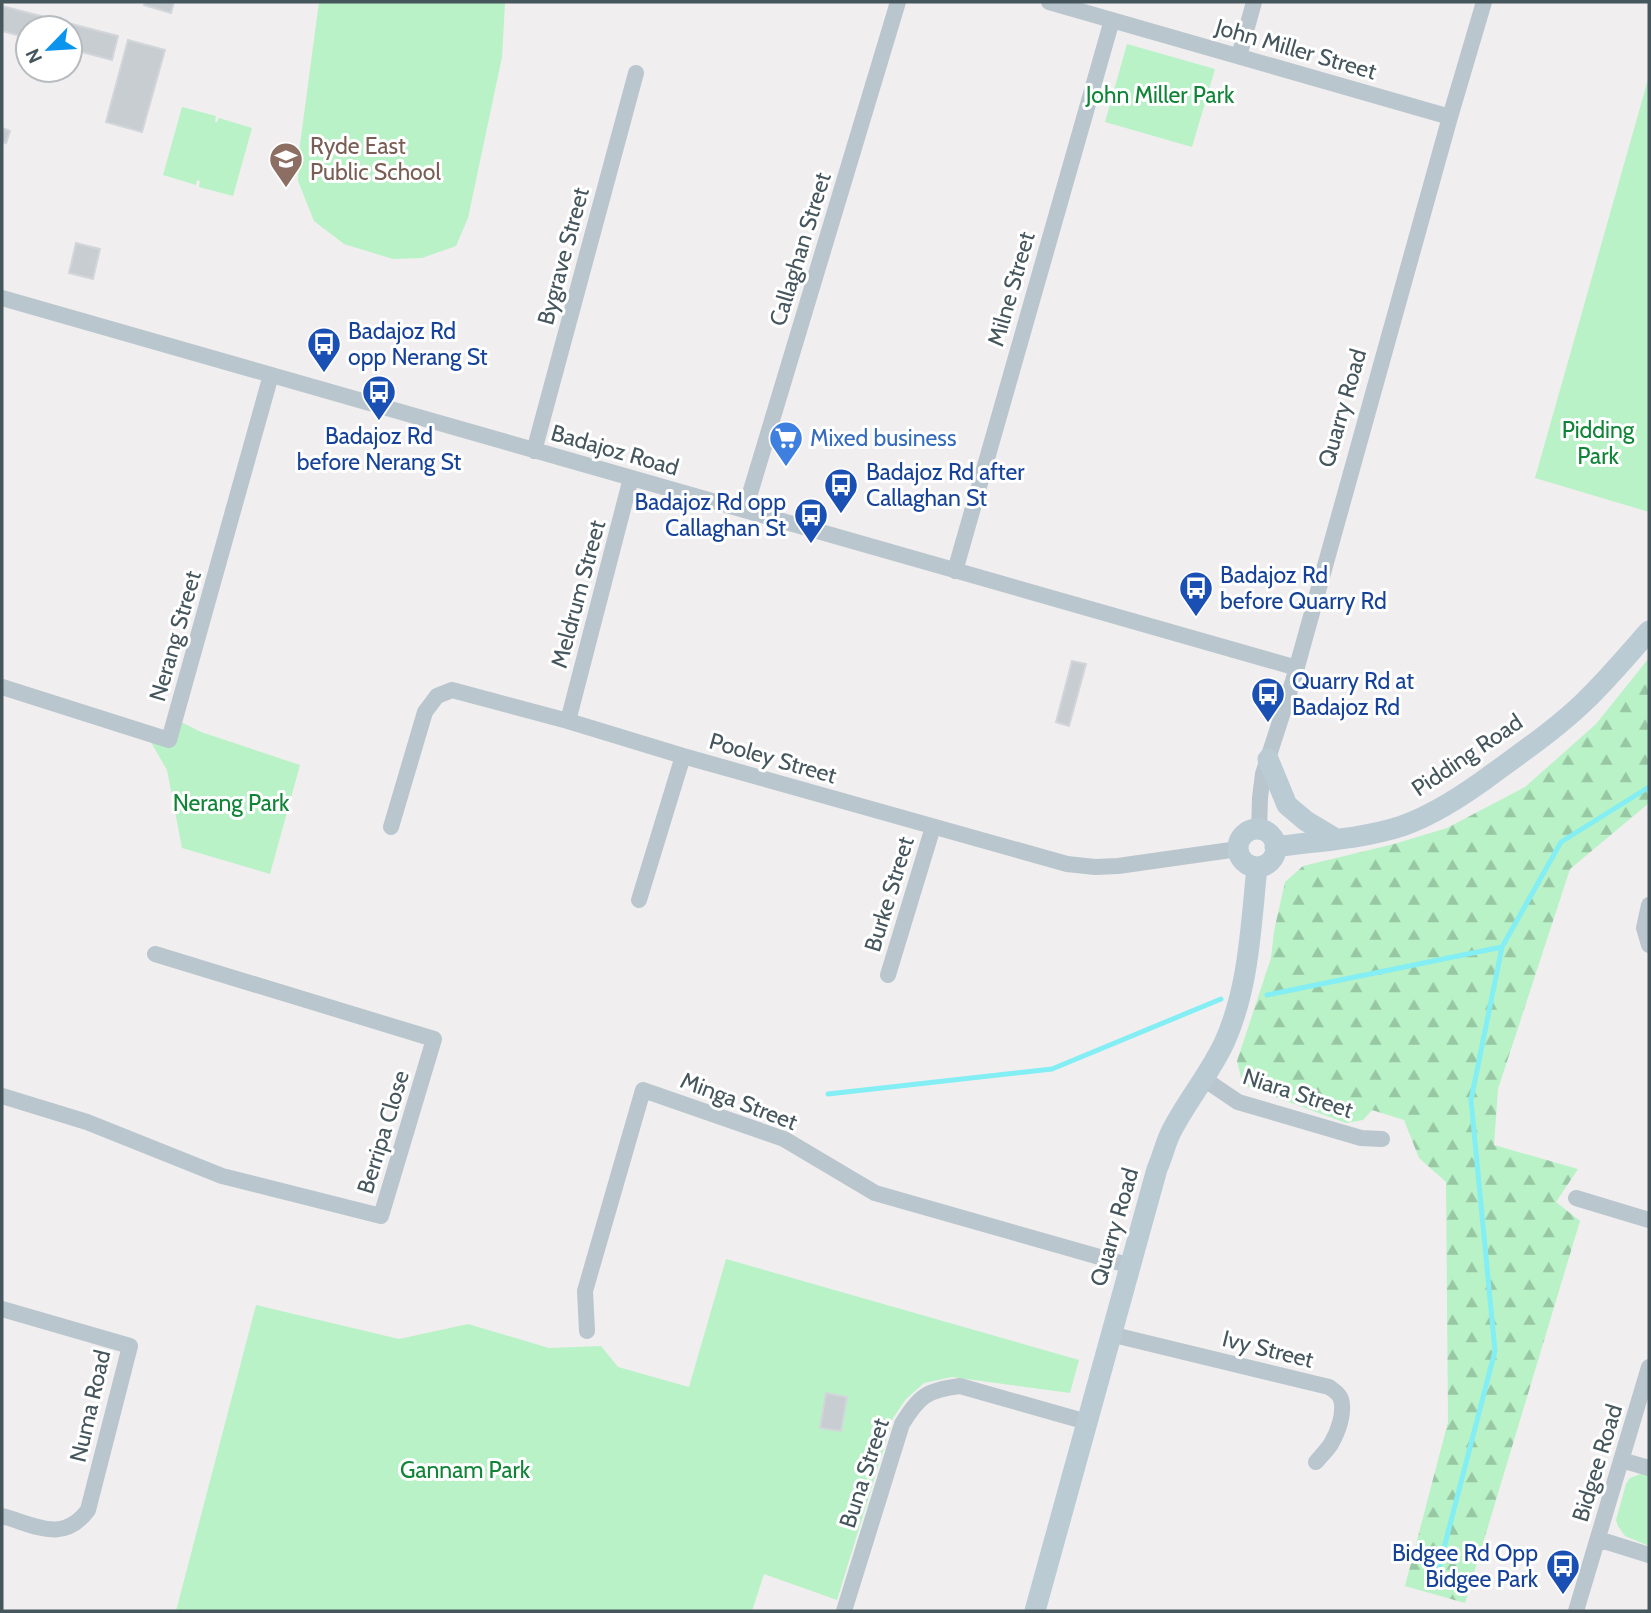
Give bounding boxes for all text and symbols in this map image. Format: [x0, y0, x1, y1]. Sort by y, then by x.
street label: John Miller Street [1211, 12, 1380, 85]
north arrow [14, 14, 84, 84]
text: N [21, 45, 47, 67]
park label: John Miller Park [1085, 81, 1235, 109]
place label: Ryde East Public School [310, 132, 441, 186]
school or university icon: Ryde East Public School [267, 140, 305, 189]
street label: Callaghan Street [763, 169, 837, 329]
street label: Bygrave Street [531, 184, 595, 328]
street label: Milne Street [981, 228, 1041, 349]
place label: Badajoz Rd opp Nerang St [348, 317, 488, 371]
bus stop icon: Badajoz Rd opp Nerang St [305, 325, 343, 374]
street label: Quarry Road [1312, 346, 1372, 470]
bus stop icon: Badajoz Rd before Nerang St [360, 373, 398, 422]
park label: Pidding Park [1562, 416, 1635, 470]
street label: Badajoz Road [548, 418, 682, 482]
supermarket icon: Mixed business [767, 419, 805, 468]
place label: Badajoz Rd before Nerang St [297, 422, 462, 476]
place label: Mixed business [810, 424, 956, 452]
place label: Badajoz Rd after Callaghan St [866, 458, 1025, 512]
bus stop icon: Badajoz Rd after Callaghan St [822, 466, 860, 515]
place label: Badajoz Rd opp Callaghan St [634, 488, 786, 542]
bus stop icon: Badajoz Rd opp Callaghan St [792, 496, 830, 545]
street label: Meldrum Street [545, 517, 611, 671]
place label: Badajoz Rd before Quarry Rd [1220, 561, 1387, 615]
street label: Nerang Street [143, 567, 207, 704]
bus stop icon: Badajoz Rd before Quarry Rd [1177, 569, 1215, 618]
place label: Quarry Rd at Badajoz Rd [1292, 667, 1414, 721]
bus stop icon: Quarry Rd at Badajoz Rd [1249, 675, 1287, 724]
street label: Pidding Road [1406, 708, 1528, 802]
street label: Pooley Street [706, 726, 840, 790]
park label: Nerang Park [173, 789, 290, 817]
street label: Burke Street [858, 833, 920, 955]
street label: Niara Street [1239, 1062, 1357, 1124]
street label: Minga Street [677, 1066, 802, 1136]
street label: Berripa Close [351, 1067, 415, 1197]
street label: Quarry Road [1084, 1165, 1144, 1289]
street label: Ivy Street [1220, 1324, 1317, 1374]
street label: Numa Road [64, 1347, 116, 1465]
street label: Bidgee Road [1566, 1401, 1628, 1525]
street label: Buna Street [833, 1414, 895, 1531]
park label: Gannam Park [400, 1456, 531, 1484]
place label: Bidgee Rd Opp Bidgee Park [1392, 1539, 1539, 1593]
bus stop icon: Bidgee Rd Opp Bidgee Park [1544, 1547, 1582, 1596]

